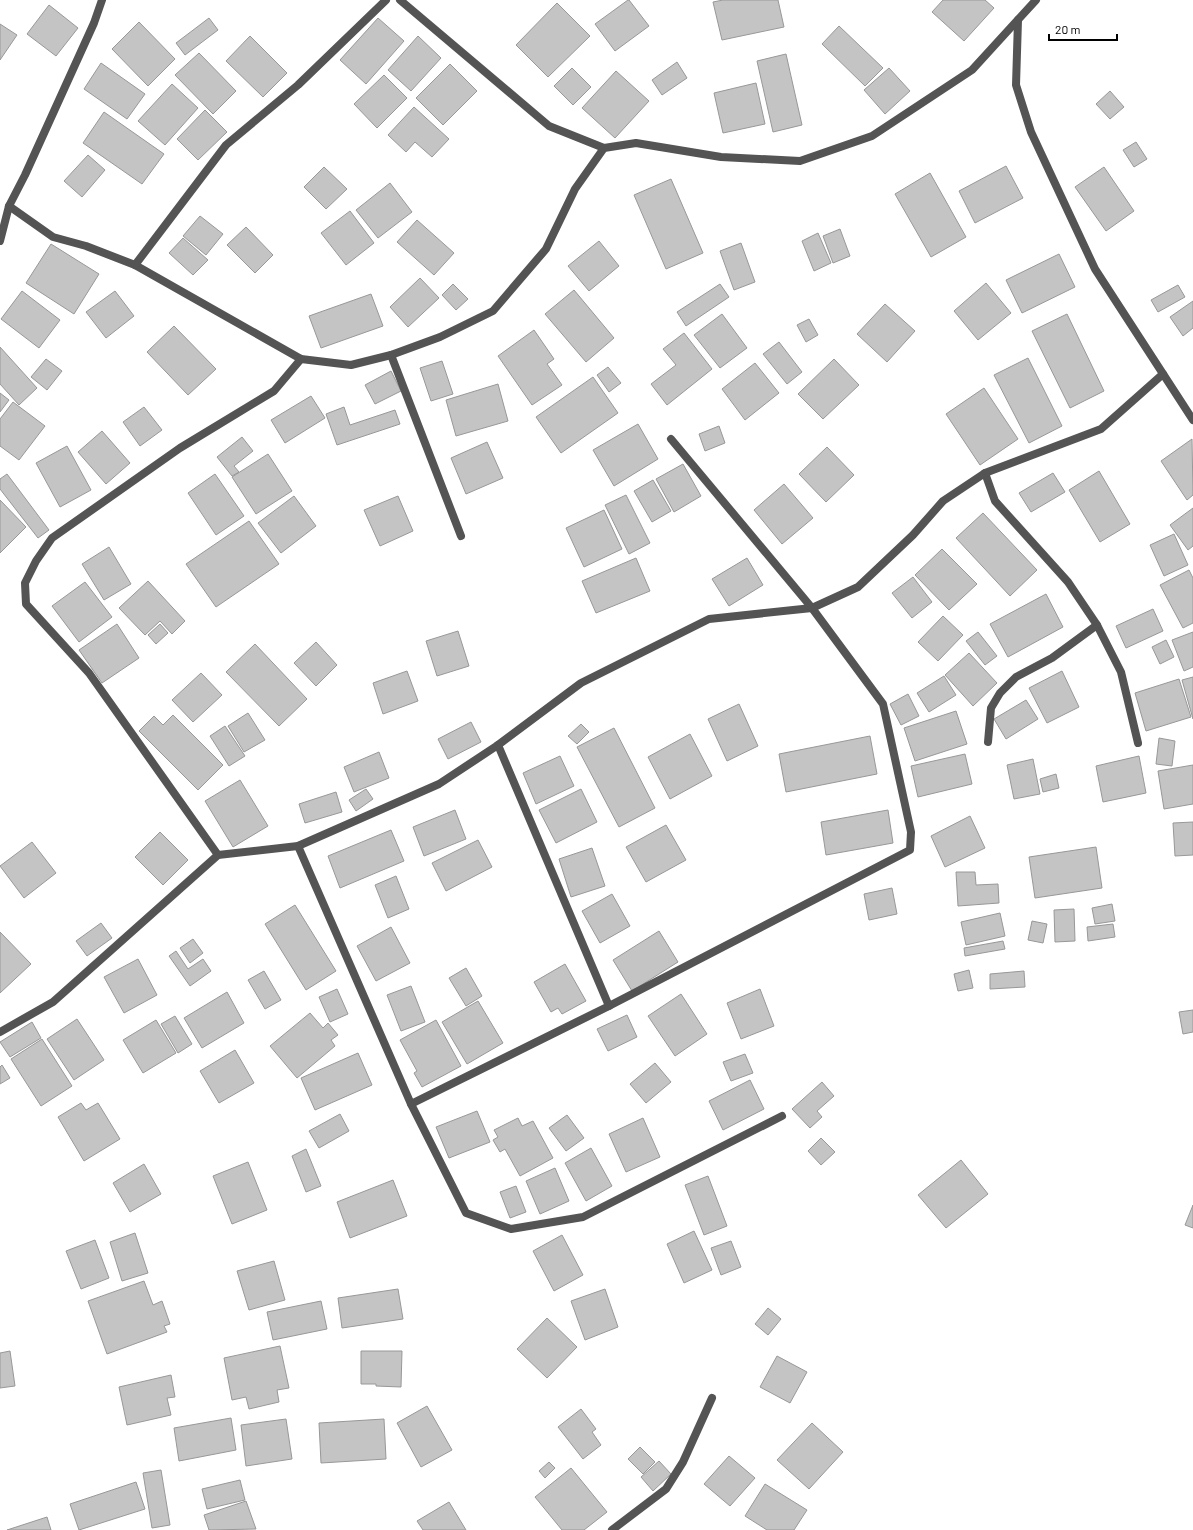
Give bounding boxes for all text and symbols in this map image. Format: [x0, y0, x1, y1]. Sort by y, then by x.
scale bar [1049, 16, 1117, 42]
text: 20 m [1055, 22, 1081, 36]

